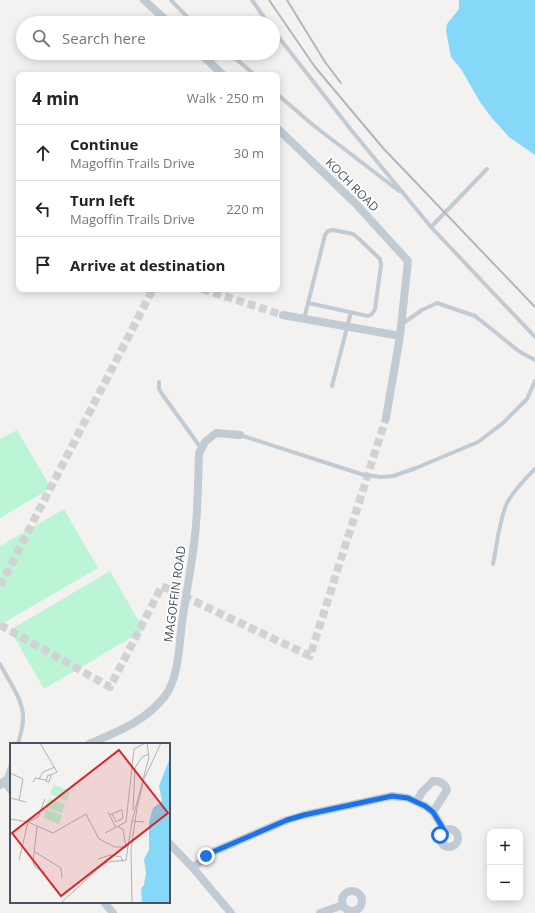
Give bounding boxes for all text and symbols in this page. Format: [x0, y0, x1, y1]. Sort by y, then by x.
search box [16, 16, 280, 60]
icon: search [30, 27, 52, 49]
text: Search here [62, 28, 146, 48]
text: 4 min [32, 87, 79, 110]
text: Walk · 250 m [187, 89, 264, 107]
text: Continue [70, 134, 138, 154]
icon: ahead [32, 142, 54, 164]
text: 30 m [234, 144, 264, 162]
text: Magoffin Trails Drive [70, 154, 195, 172]
street label: KOCH ROAD [322, 154, 383, 215]
text: Turn left [70, 190, 135, 210]
icon: left [32, 198, 54, 220]
text: 220 m [226, 200, 264, 218]
text: Magoffin Trails Drive [70, 210, 195, 228]
icon: arrive [32, 254, 54, 276]
text: Arrive at destination [70, 255, 225, 275]
street label: MAGOFFIN ROAD [159, 545, 190, 643]
inset map [10, 743, 170, 903]
route start [431, 826, 449, 844]
map controls [487, 829, 523, 901]
button: + [487, 829, 523, 865]
route end [197, 847, 215, 865]
button: − [487, 865, 523, 901]

